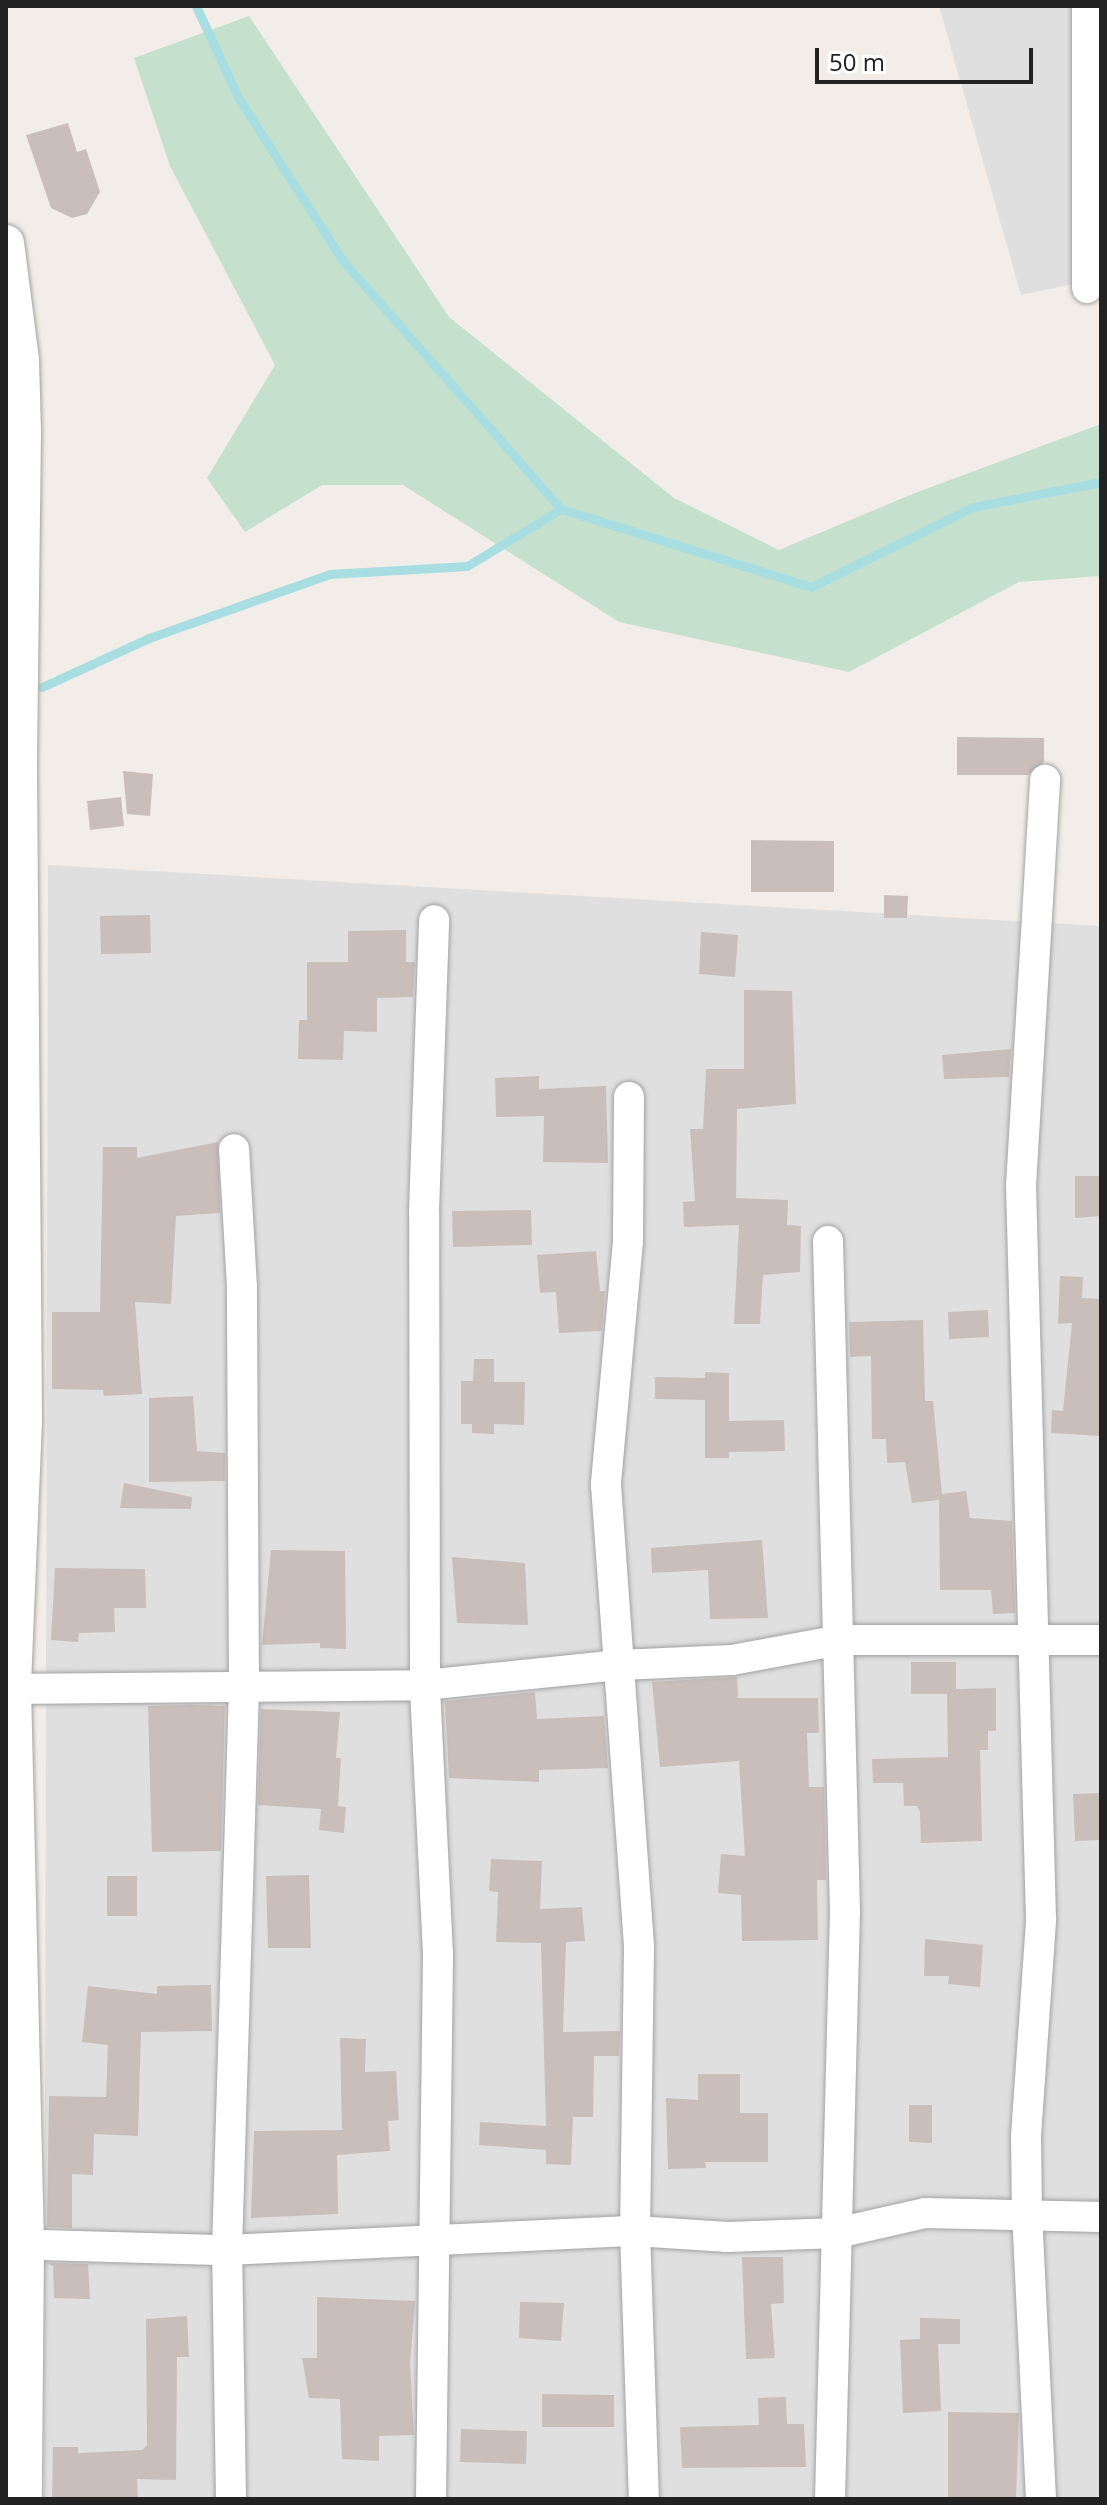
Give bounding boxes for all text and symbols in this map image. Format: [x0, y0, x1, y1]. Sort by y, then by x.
scale bar [819, 32, 1037, 82]
text: 50 m [829, 45, 885, 78]

